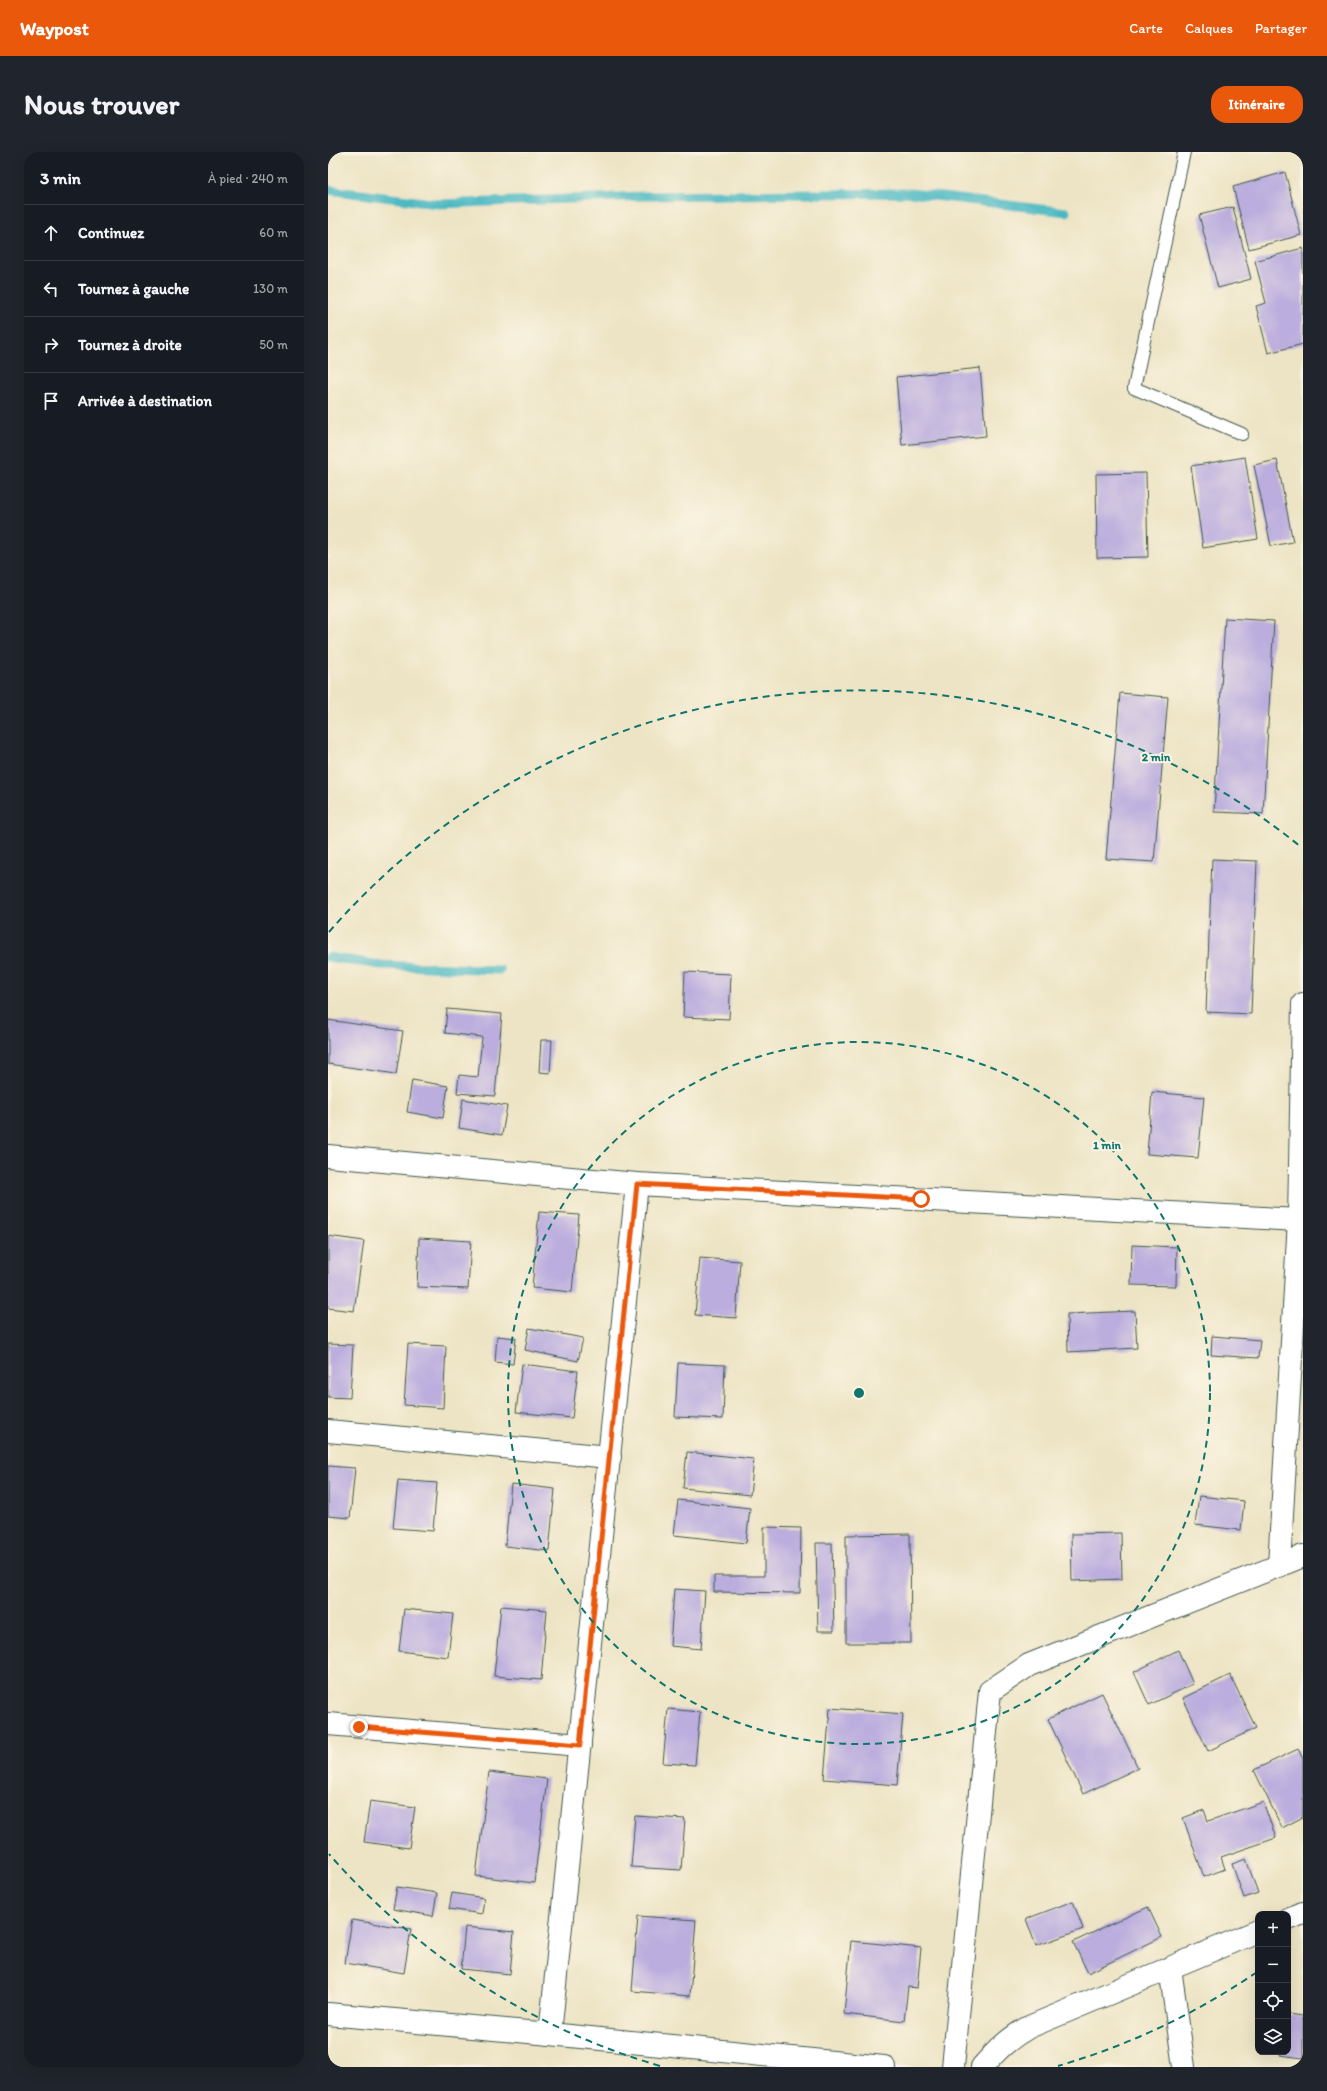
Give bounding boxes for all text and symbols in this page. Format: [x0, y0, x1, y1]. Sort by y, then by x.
text: Waypost [20, 17, 89, 40]
text: Carte [1129, 20, 1163, 37]
text: Calques [1185, 20, 1233, 37]
text: Partager [1255, 20, 1307, 37]
button: Itinéraire [1211, 86, 1303, 123]
text: Nous trouver [24, 87, 179, 121]
text: 3 min [40, 168, 81, 188]
text: À pied · 240 m [208, 171, 288, 186]
icon: ahead [40, 222, 62, 244]
text: Continuez [78, 224, 144, 242]
text: 60 m [259, 225, 288, 240]
icon: left [40, 278, 62, 300]
text: Tournez à gauche [78, 280, 189, 298]
text: 130 m [253, 281, 288, 296]
icon: right [40, 334, 62, 356]
text: Tournez à droite [78, 336, 182, 354]
text: 50 m [259, 337, 288, 352]
icon: arrive [40, 390, 62, 412]
text: Arrivée à destination [78, 392, 212, 410]
text: 2 min [1142, 750, 1171, 764]
text: 1 min [1093, 1138, 1122, 1152]
route start [912, 1190, 930, 1208]
centre of rings [852, 1386, 866, 1400]
route end [350, 1718, 368, 1736]
map controls [1255, 1911, 1291, 2055]
button: + [1255, 1911, 1291, 1947]
button: − [1255, 1947, 1291, 1983]
button: locate [1255, 1983, 1291, 2019]
button: layers [1255, 2019, 1291, 2055]

